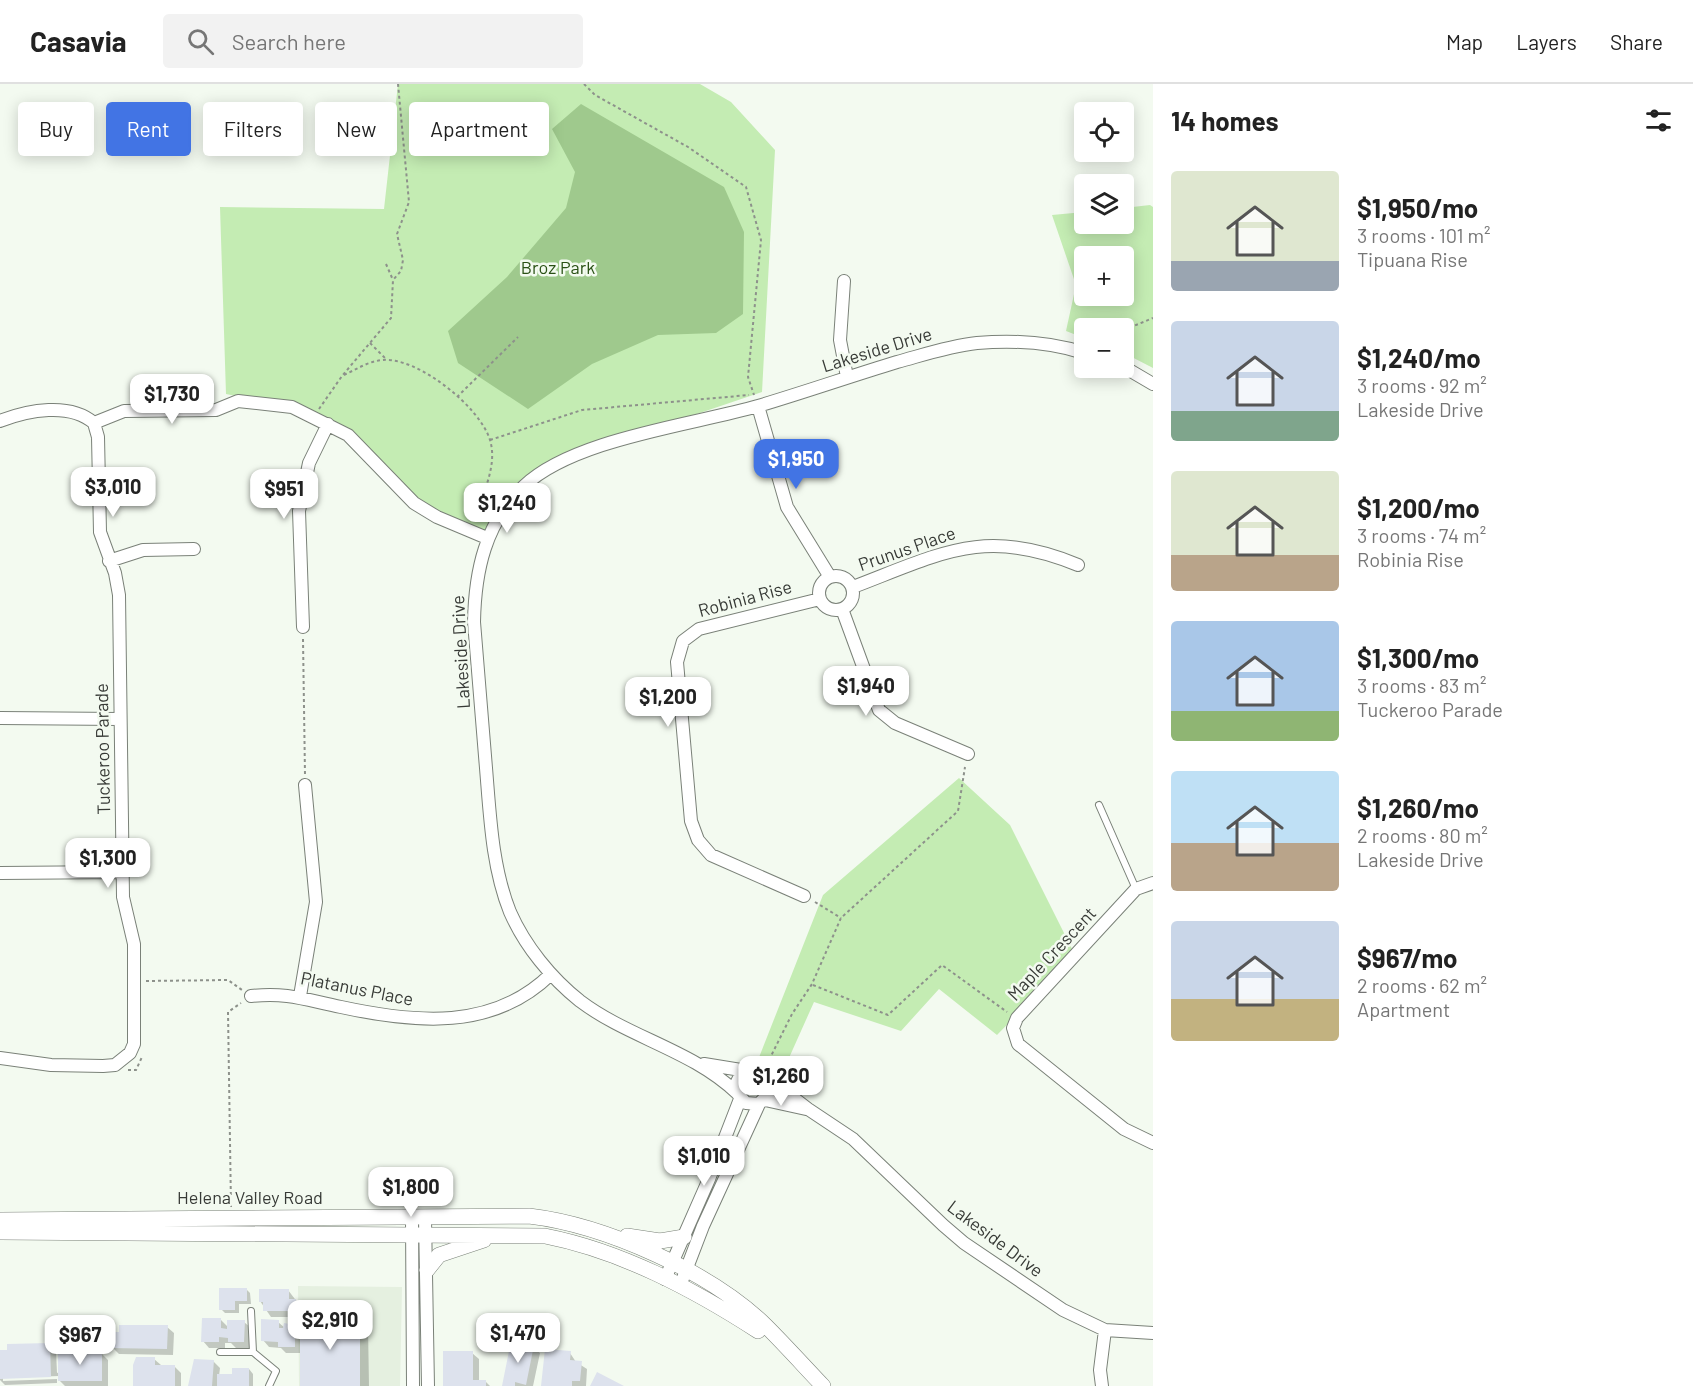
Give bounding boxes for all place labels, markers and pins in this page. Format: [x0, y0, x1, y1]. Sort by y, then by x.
pin: $1,730 [123, 374, 221, 425]
pin: $1,950 [747, 439, 845, 490]
pin: $3,010 [64, 467, 162, 518]
pin: $951 [248, 469, 320, 520]
pin: $1,240 [458, 483, 556, 534]
pin: $1,940 [817, 666, 915, 717]
pin: $1,200 [619, 677, 717, 728]
pin: $1,300 [59, 838, 157, 889]
pin: $1,260 [732, 1056, 830, 1107]
pin: $1,010 [655, 1136, 753, 1187]
pin: $1,800 [362, 1167, 460, 1218]
pin: $2,910 [281, 1300, 379, 1351]
pin: $1,470 [469, 1313, 567, 1364]
pin: $967 [44, 1315, 116, 1366]

